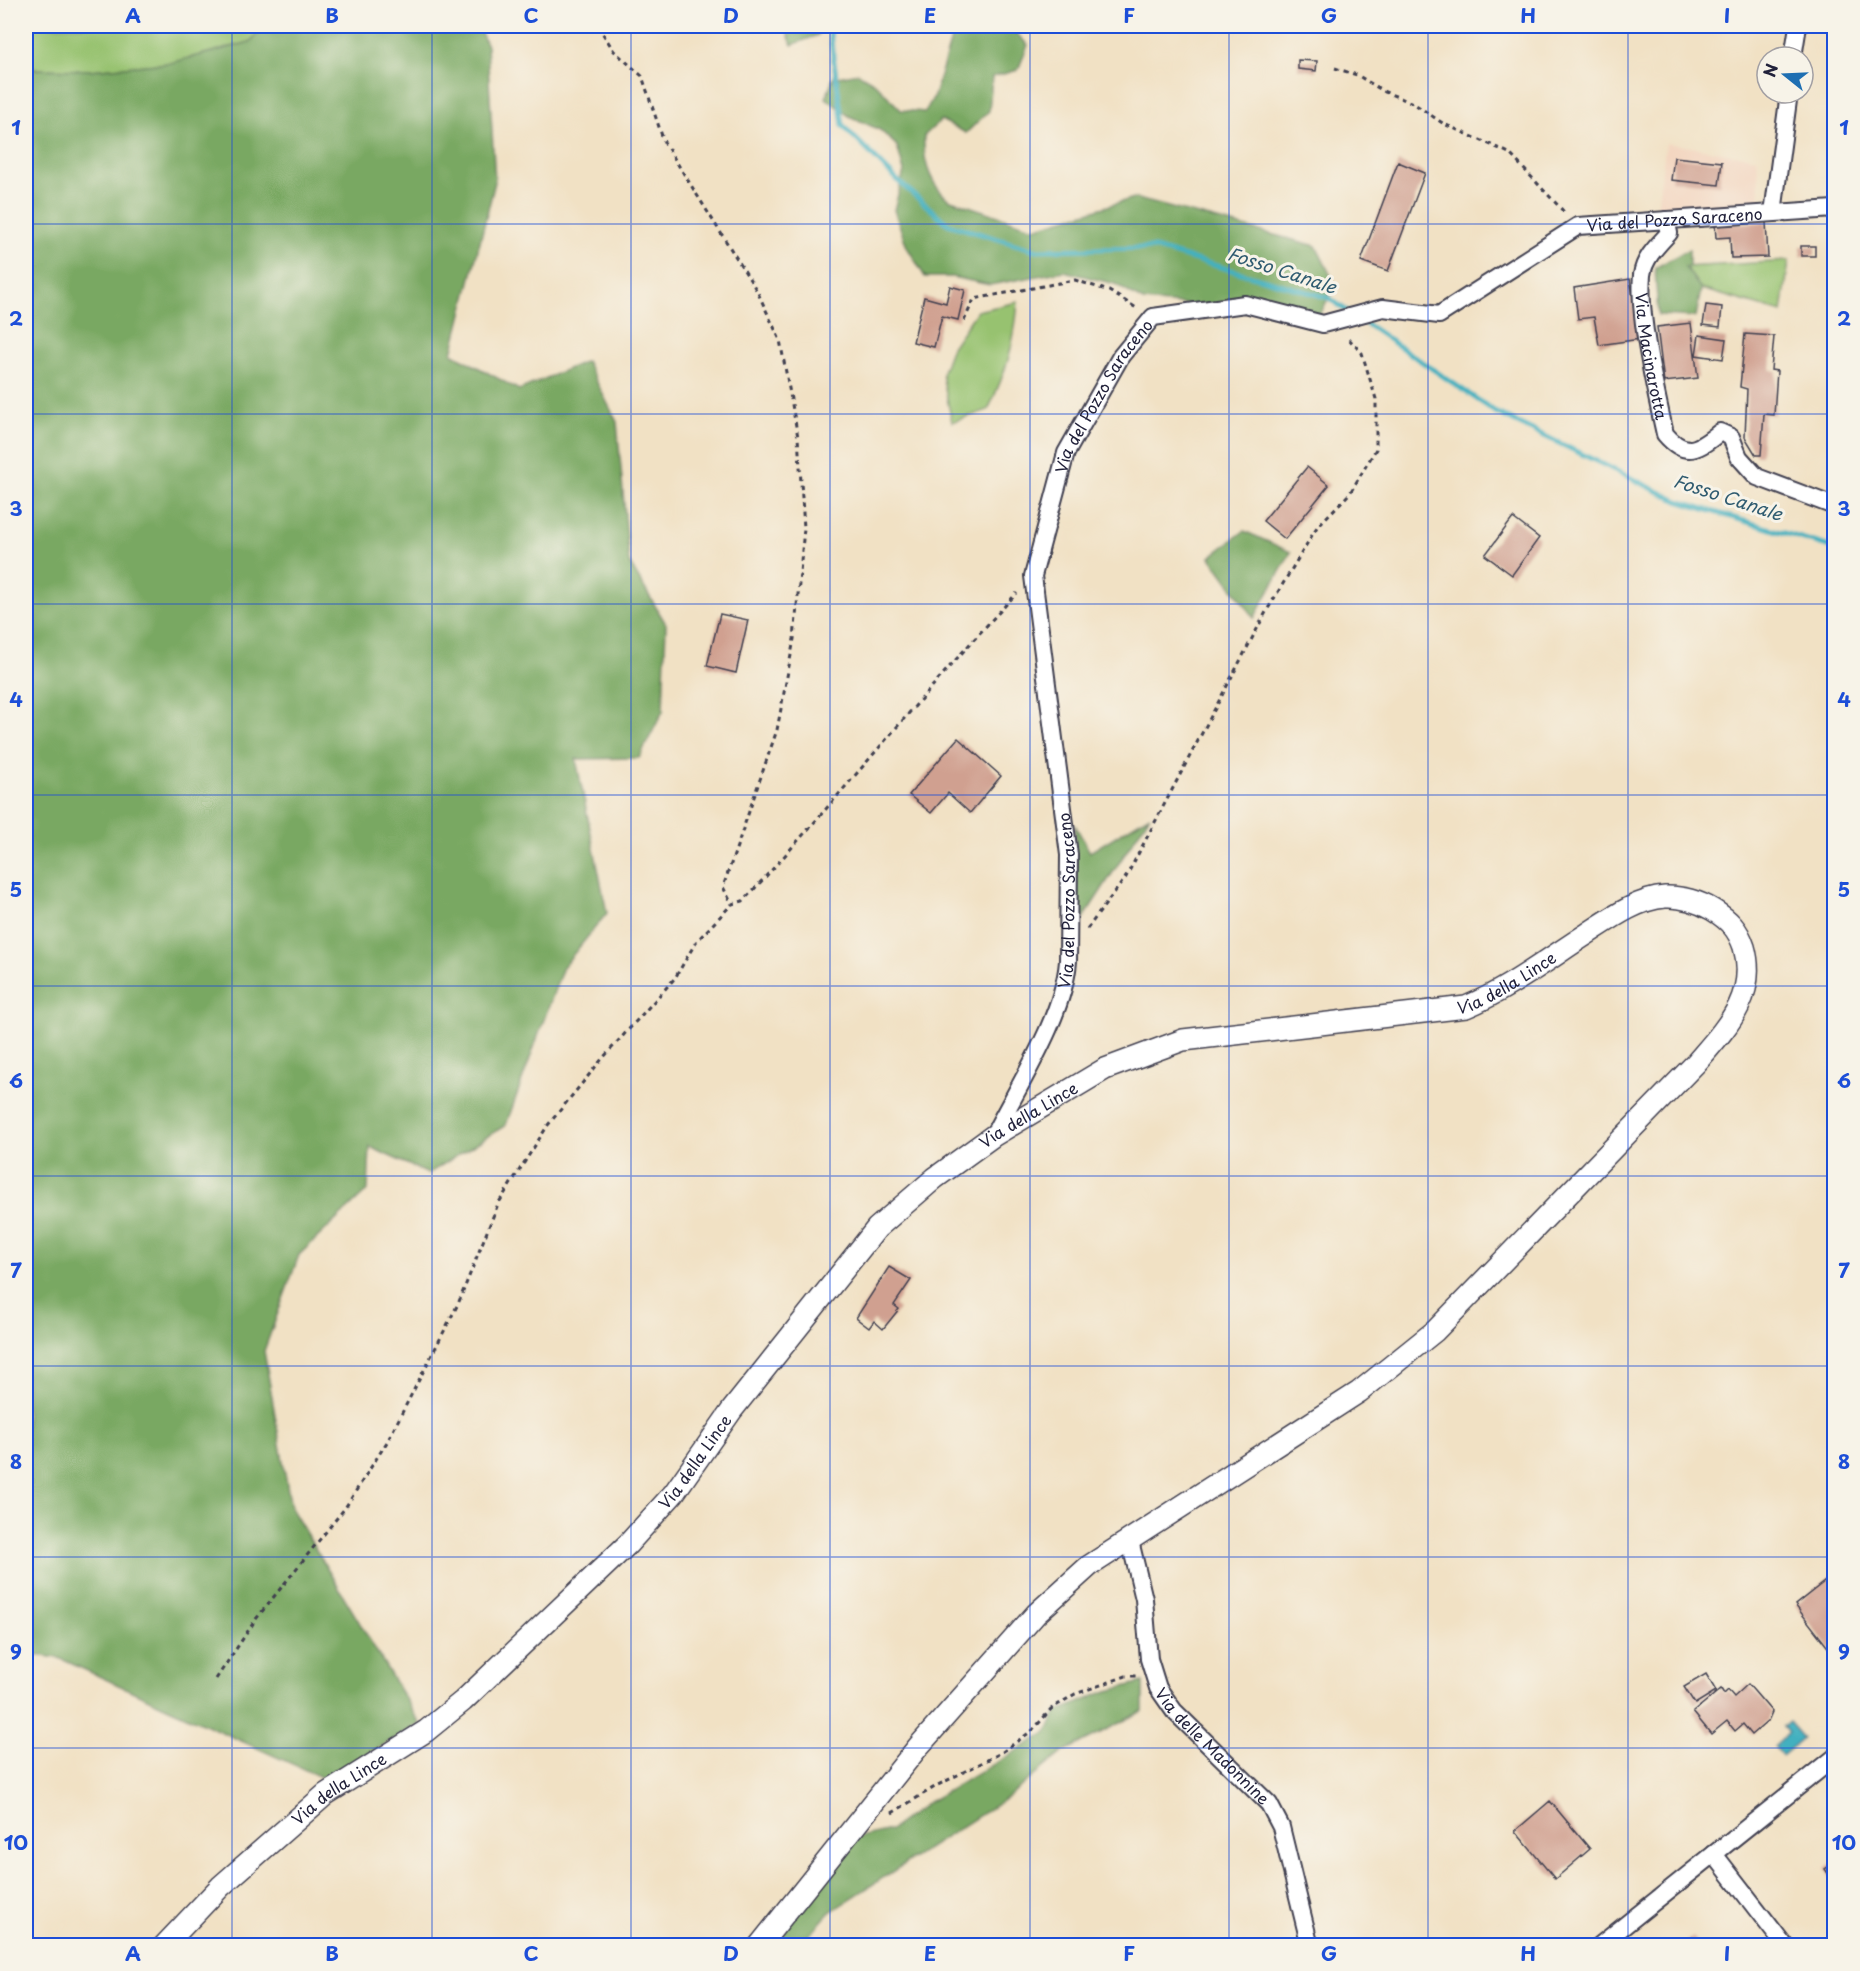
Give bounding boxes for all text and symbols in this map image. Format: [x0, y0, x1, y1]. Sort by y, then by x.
text: A [125, 0, 141, 30]
text: B [325, 0, 339, 30]
text: C [523, 0, 539, 30]
text: D [723, 0, 739, 30]
text: E [924, 0, 936, 30]
text: F [1123, 0, 1135, 30]
text: G [1321, 0, 1337, 30]
text: H [1520, 0, 1536, 30]
text: I [1724, 0, 1730, 30]
north arrow [1755, 45, 1815, 105]
text: N [1756, 60, 1783, 80]
text: 1 [11, 112, 21, 142]
text: 1 [1839, 112, 1849, 142]
street label: Via del Pozzo Saraceno [1586, 201, 1763, 236]
water label: Fosso Canale [1225, 239, 1341, 300]
street label: Via Macinarotta [1630, 292, 1674, 422]
text: 2 [9, 303, 23, 333]
text: 2 [1837, 303, 1851, 333]
street label: Via del Pozzo Saraceno [1048, 313, 1158, 476]
water label: Fosso Canale [1671, 466, 1787, 527]
text: 3 [9, 493, 23, 523]
text: 3 [1837, 493, 1851, 523]
text: 4 [9, 684, 23, 714]
text: 4 [1837, 684, 1851, 714]
street label: Via del Pozzo Saraceno [1051, 811, 1080, 991]
text: 5 [10, 874, 22, 904]
text: 5 [1838, 874, 1850, 904]
street label: Via della Lince [1456, 945, 1561, 1019]
text: 6 [9, 1065, 23, 1095]
text: 6 [1837, 1065, 1851, 1095]
street label: Via della Lince [974, 1075, 1082, 1153]
text: 7 [10, 1255, 22, 1285]
text: 7 [1838, 1255, 1850, 1285]
street label: Via della Lince [652, 1409, 736, 1514]
text: 8 [10, 1446, 22, 1476]
text: 8 [1838, 1446, 1850, 1476]
text: 9 [10, 1636, 22, 1666]
text: 9 [1838, 1636, 1850, 1666]
street label: Via delle Madonnine [1150, 1682, 1276, 1810]
street label: Via della Lince [286, 1746, 391, 1830]
text: 10 [4, 1827, 28, 1857]
text: 10 [1832, 1827, 1856, 1857]
text: A [125, 1938, 141, 1968]
text: B [325, 1938, 339, 1968]
text: C [523, 1938, 539, 1968]
text: D [723, 1938, 739, 1968]
text: E [924, 1938, 936, 1968]
text: F [1123, 1938, 1135, 1968]
text: G [1321, 1938, 1337, 1968]
text: H [1520, 1938, 1536, 1968]
text: I [1724, 1938, 1730, 1968]

